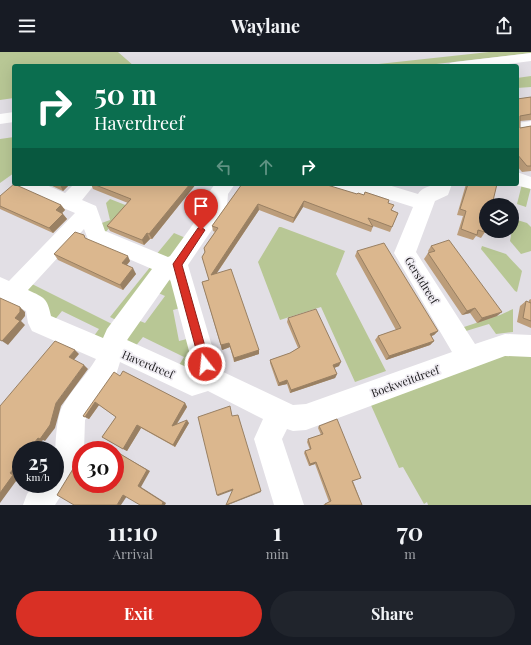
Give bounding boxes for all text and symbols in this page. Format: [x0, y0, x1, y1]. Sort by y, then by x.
text: Waylane [231, 14, 300, 38]
icon: menu [16, 15, 38, 37]
icon: share [493, 15, 515, 37]
text: 50 m [94, 75, 157, 112]
icon: right [28, 80, 80, 132]
text: Haverdreef [94, 111, 184, 135]
icon: left [213, 156, 235, 178]
icon: ahead [255, 156, 277, 178]
icon: right [297, 156, 319, 178]
pin [184, 189, 218, 230]
icon: arrive [190, 195, 212, 217]
map controls [479, 198, 519, 238]
button: layers [479, 198, 519, 238]
street label: Gerstdreef [402, 254, 443, 308]
position arrow [184, 343, 226, 385]
street label: Haverdreef [120, 346, 178, 382]
street label: Boekweitdreef [369, 361, 442, 400]
speed limit sign: 30 [72, 441, 124, 493]
text: 25 [28, 448, 48, 475]
text: km/h [26, 470, 50, 484]
text: 11:10 [108, 515, 158, 547]
text: 1 [273, 515, 282, 547]
text: 70 [397, 515, 423, 547]
text: Arrival [113, 545, 153, 562]
text: min [266, 545, 289, 562]
text: m [404, 545, 416, 562]
button: Exit [16, 591, 262, 637]
button: Share [270, 591, 515, 637]

